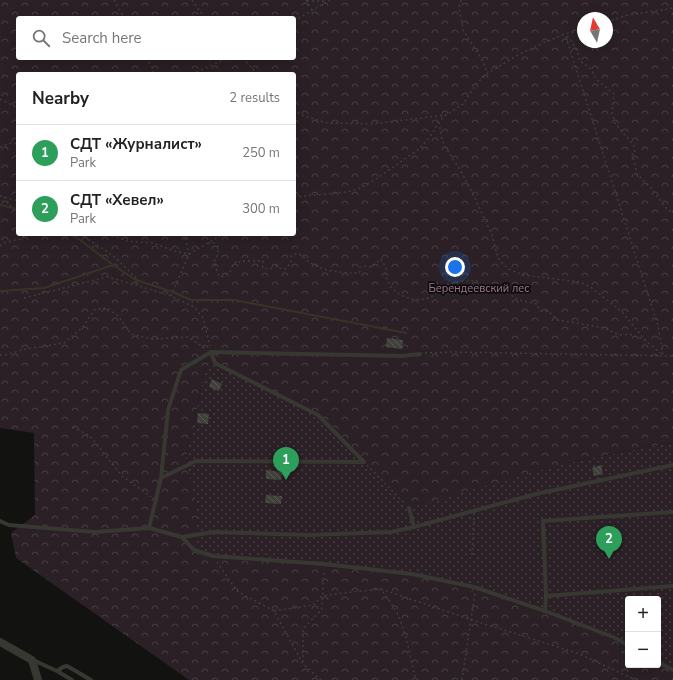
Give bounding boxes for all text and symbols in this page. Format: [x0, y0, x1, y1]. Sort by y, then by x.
north arrow [577, 12, 613, 48]
search box [16, 16, 296, 60]
icon: search [30, 27, 52, 49]
text: Search here [62, 28, 142, 48]
text: Nearby [32, 87, 89, 110]
text: 2 results [229, 89, 280, 107]
text: СДТ «Журналист» [70, 134, 202, 154]
text: 1 [41, 144, 49, 162]
text: 250 m [242, 144, 280, 162]
text: Park [70, 154, 96, 172]
text: СДТ «Хевел» [70, 190, 164, 210]
text: 2 [41, 200, 49, 218]
text: 300 m [242, 200, 280, 218]
text: Park [70, 210, 96, 228]
your location [445, 257, 465, 277]
park label: Берендеевский лес [429, 281, 529, 296]
pin: 1 [273, 447, 299, 480]
pin: 2 [596, 526, 622, 559]
map controls [625, 596, 661, 668]
button: + [625, 596, 661, 632]
button: − [625, 632, 661, 668]

